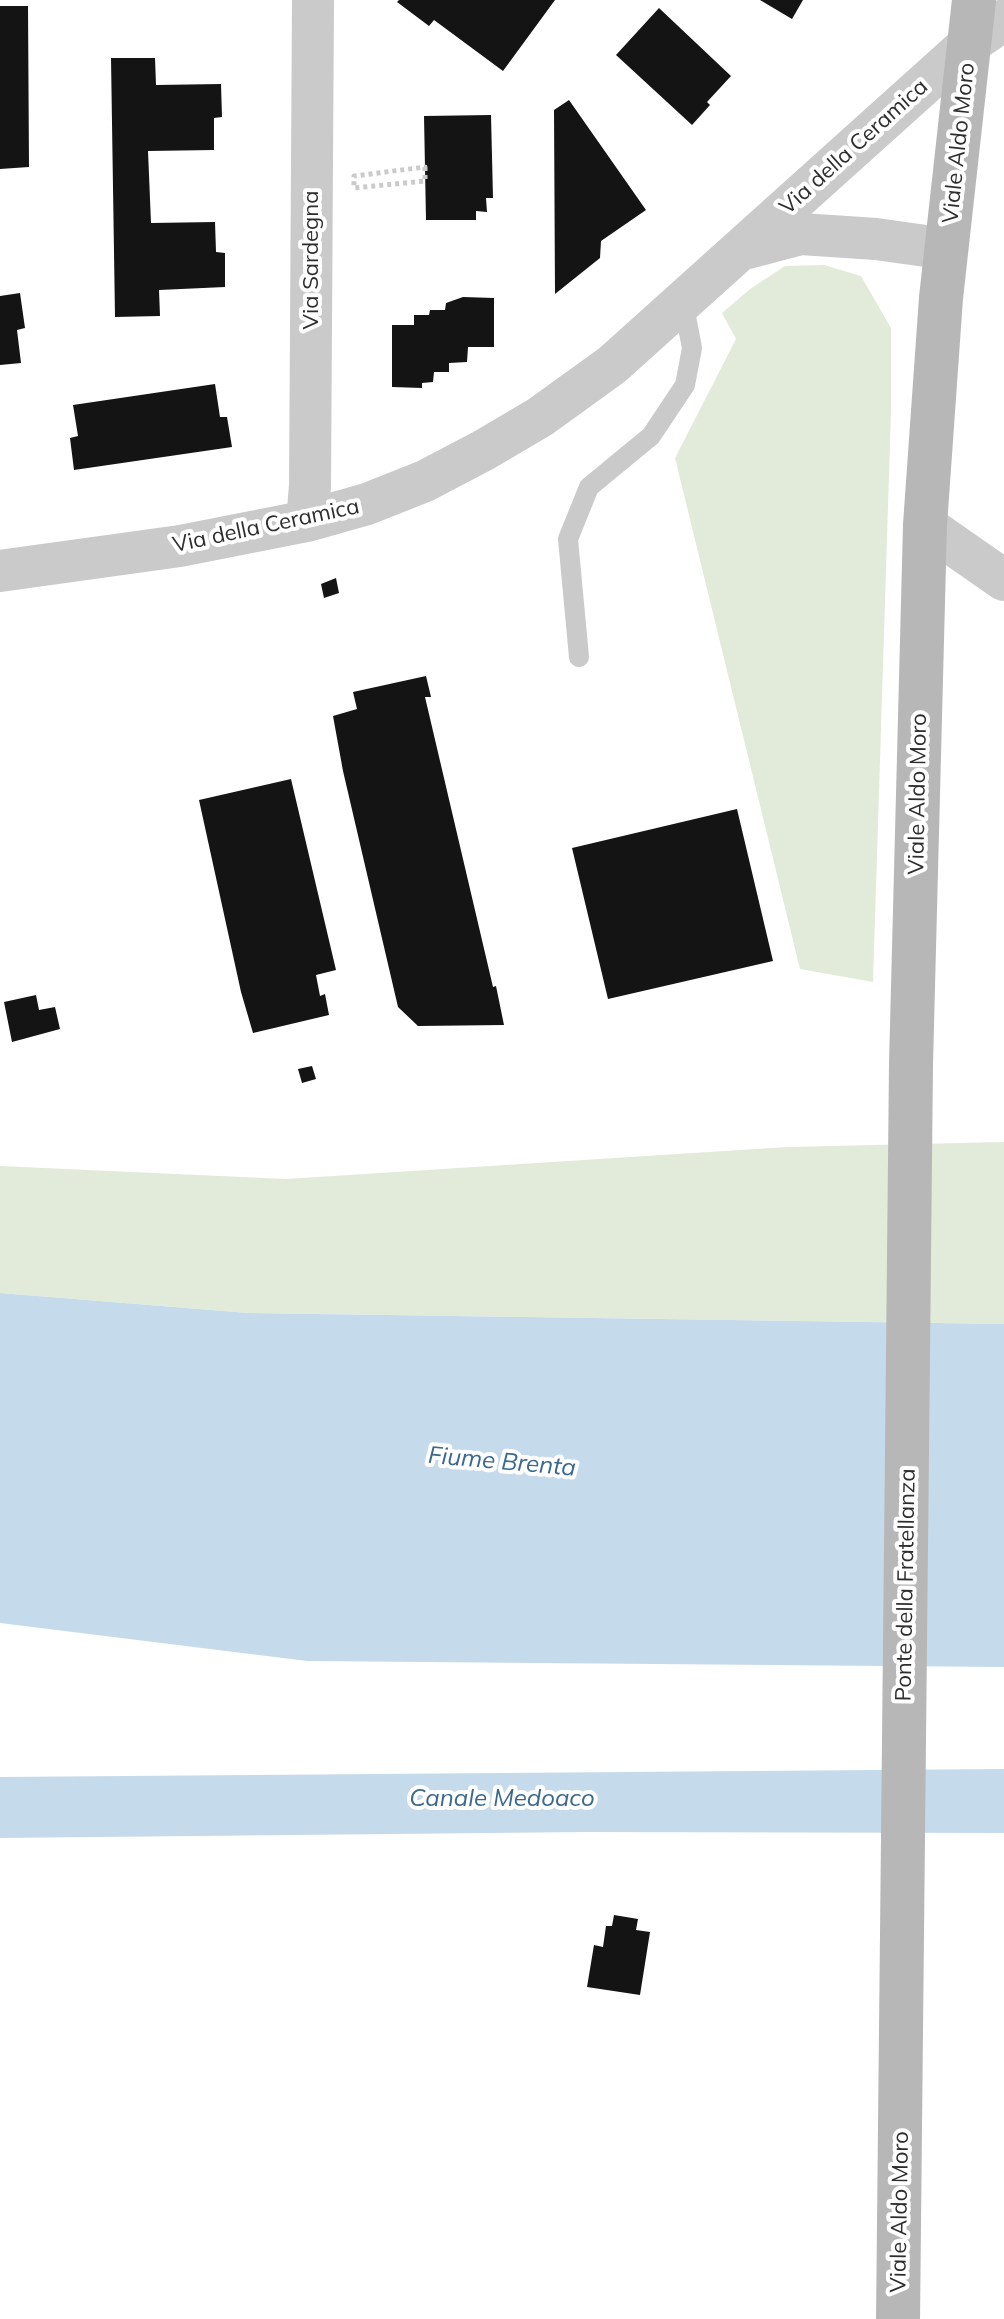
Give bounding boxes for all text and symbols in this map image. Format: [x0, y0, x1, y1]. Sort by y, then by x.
street label: Viale Aldo Moro [937, 61, 981, 225]
street label: Via della Ceramica [775, 74, 933, 220]
street label: Via Sardegna [298, 191, 324, 329]
street label: Via della Ceramica [170, 493, 362, 559]
street label: Viale Aldo Moro [903, 713, 933, 875]
water label: Fiume Brenta [427, 1441, 577, 1483]
street label: Ponte della Fratellanza [891, 1468, 921, 1702]
water label: Canale Medoaco [409, 1785, 595, 1813]
street label: Viale Aldo Moro [885, 2131, 915, 2293]

